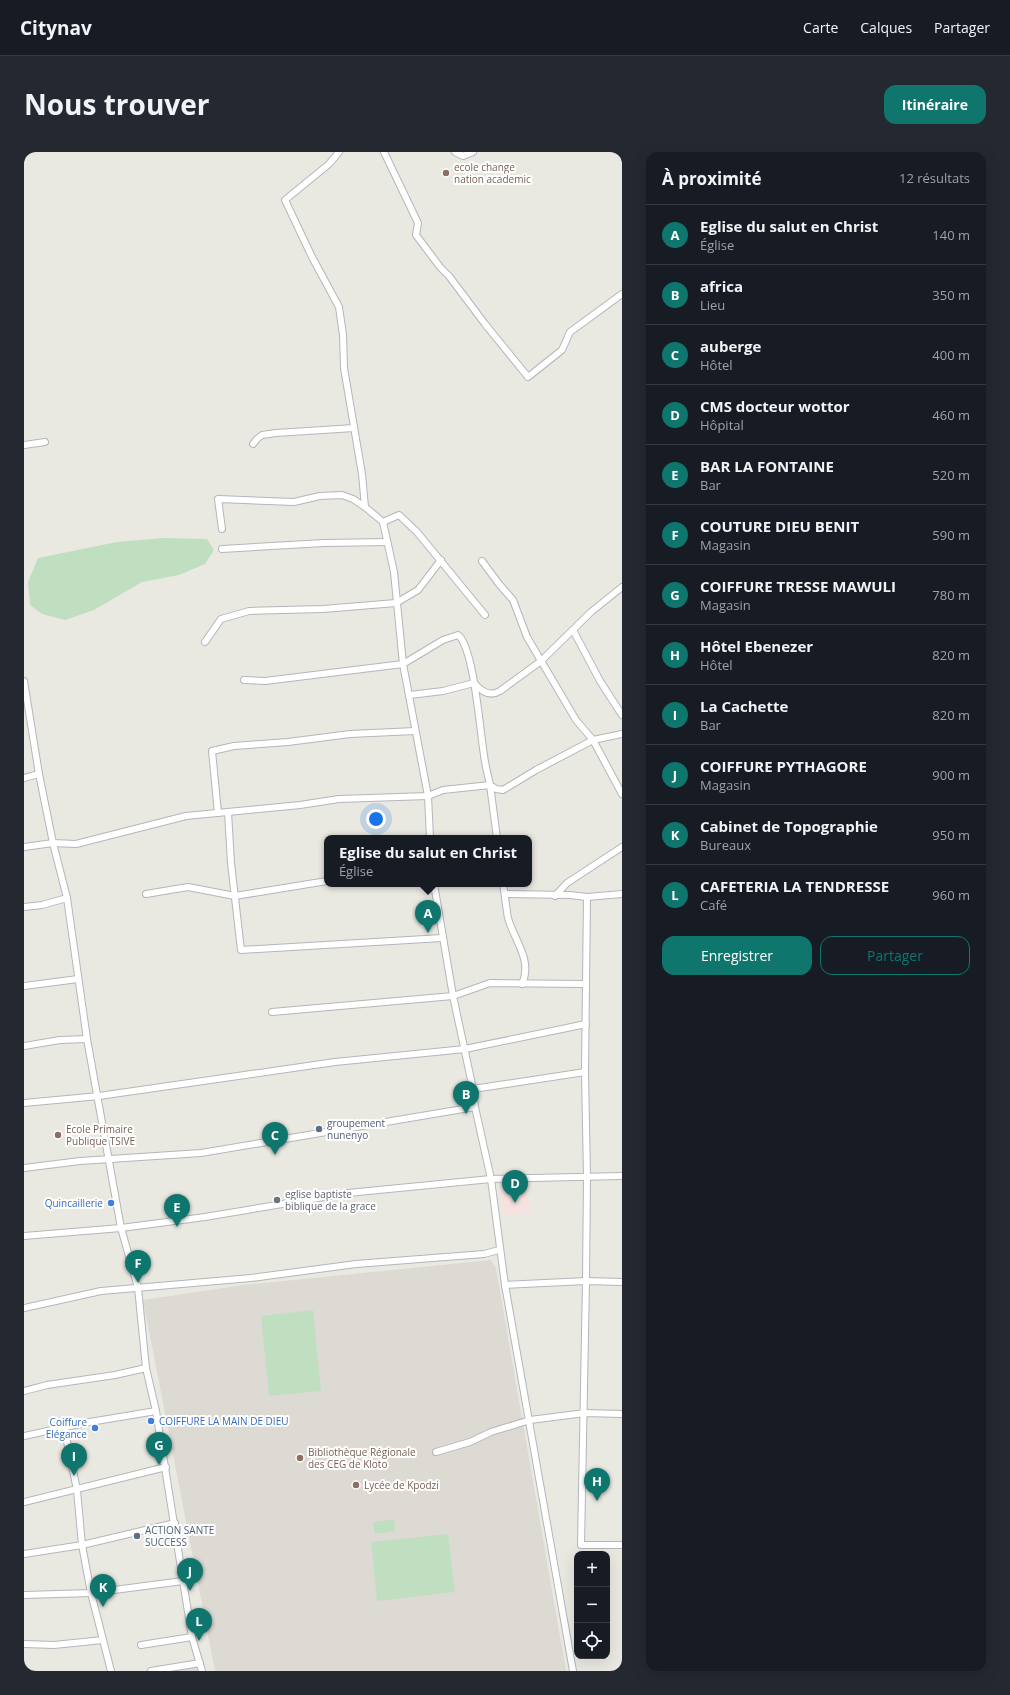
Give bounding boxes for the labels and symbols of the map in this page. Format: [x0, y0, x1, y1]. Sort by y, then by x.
place label: ecole change nation academic [454, 160, 531, 186]
marker: ecole change nation academic [441, 168, 451, 178]
your location [366, 809, 386, 829]
pin: A [415, 900, 441, 933]
pin: B [453, 1081, 479, 1114]
place label: groupement nunenyo [327, 1116, 385, 1142]
place label: Ecole Primaire Publique TSIVE [66, 1122, 135, 1148]
pin: C [262, 1122, 288, 1155]
marker: groupement nunenyo [314, 1124, 324, 1134]
marker: Ecole Primaire Publique TSIVE [53, 1130, 63, 1140]
pin: D [502, 1170, 528, 1203]
place label: eglise baptiste biblique de la grace [285, 1187, 376, 1213]
pin: E [164, 1194, 190, 1227]
marker: eglise baptiste biblique de la grace [272, 1195, 282, 1205]
place label: Quincaillerie [45, 1196, 103, 1210]
marker: Quincaillerie [106, 1198, 116, 1208]
pin: F [125, 1250, 151, 1283]
place label: COIFFURE LA MAIN DE DIEU [159, 1414, 289, 1428]
place label: Coiffure Elégance [46, 1415, 87, 1441]
marker: COIFFURE LA MAIN DE DIEU [146, 1416, 156, 1426]
marker: Coiffure Elégance [90, 1423, 100, 1433]
pin: G [146, 1432, 172, 1465]
pin: I [61, 1443, 87, 1476]
place label: Bibliothèque Régionale des CEG de Kloto [308, 1445, 416, 1471]
marker: Bibliothèque Régionale des CEG de Kloto [295, 1453, 305, 1463]
pin: H [584, 1468, 610, 1501]
place label: Lycée de Kpodzi [364, 1478, 439, 1492]
marker: Lycée de Kpodzi [351, 1480, 361, 1490]
place label: ACTION SANTE SUCCESS [145, 1523, 214, 1549]
marker: ACTION SANTE SUCCESS [132, 1531, 142, 1541]
pin: J [177, 1558, 203, 1591]
pin: K [90, 1574, 116, 1607]
pin: L [186, 1608, 212, 1641]

